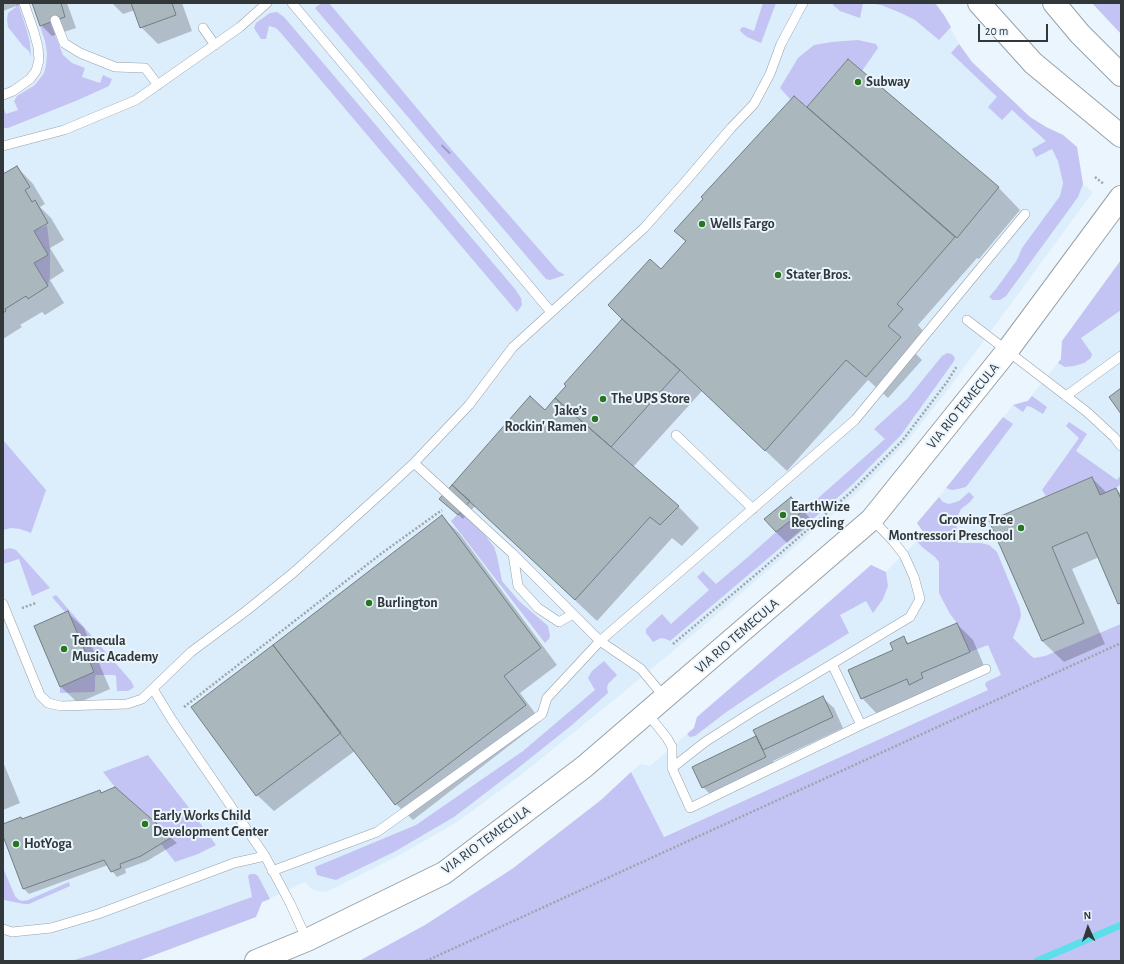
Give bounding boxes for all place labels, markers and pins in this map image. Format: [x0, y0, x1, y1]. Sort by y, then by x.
place label: Subway [866, 74, 910, 90]
marker: Subway [853, 77, 863, 87]
place label: Wells Fargo [710, 216, 775, 232]
marker: Wells Fargo [697, 219, 707, 229]
place label: Stater Bros. [786, 267, 851, 283]
marker: Stater Bros. [773, 270, 783, 280]
place label: The UPS Store [611, 391, 690, 407]
marker: The UPS Store [598, 394, 608, 404]
place label: Jake’s Rockin' Ramen [505, 403, 587, 436]
marker: Jake’s Rockin' Ramen [590, 414, 600, 424]
place label: EarthWize Recycling [791, 499, 850, 532]
marker: EarthWize Recycling [778, 510, 788, 520]
place label: Growing Tree Montressori Preschool [889, 512, 1013, 544]
marker: Growing Tree Montressori Preschool [1016, 523, 1026, 533]
place label: Burlington [377, 595, 438, 611]
marker: Burlington [364, 598, 374, 608]
place label: Temecula Music Academy [72, 633, 158, 666]
marker: Temecula Music Academy [59, 644, 69, 654]
place label: Early Works Child Development Center [153, 808, 268, 840]
marker: Early Works Child Development Center [140, 819, 150, 829]
place label: HotYoga [24, 836, 72, 852]
marker: HotYoga [11, 839, 21, 849]

